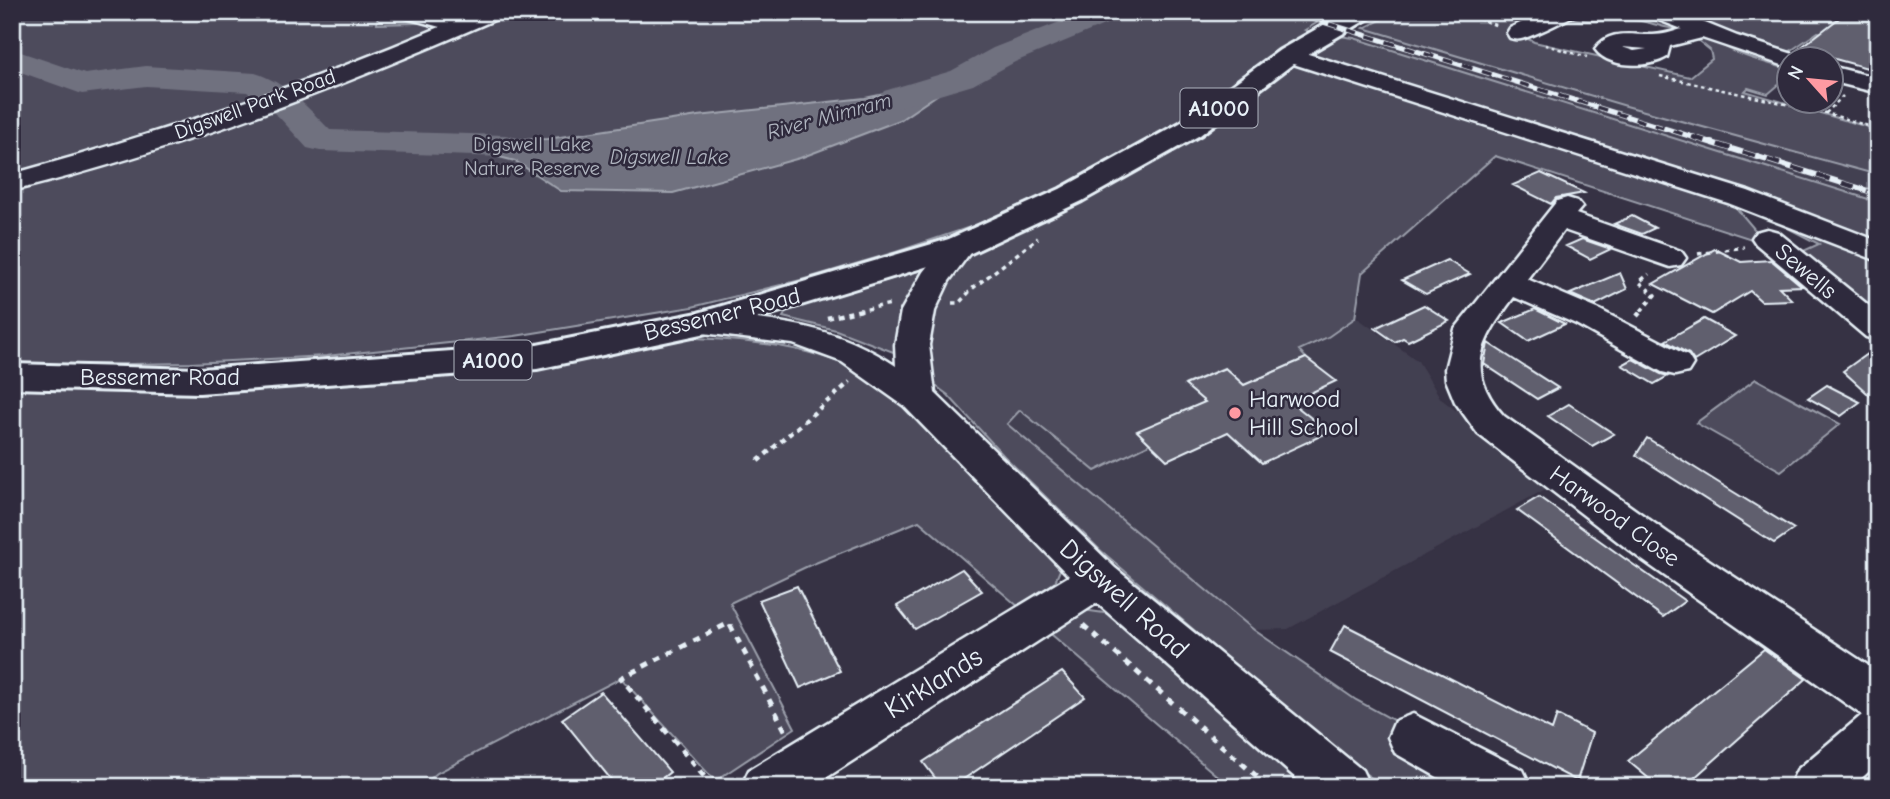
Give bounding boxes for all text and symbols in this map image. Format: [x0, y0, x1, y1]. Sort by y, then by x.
north arrow [1774, 46, 1844, 116]
text: N [1783, 62, 1808, 83]
street label: Digswell Park Road [171, 64, 339, 144]
water label: River Mimram [764, 88, 894, 144]
road number: A1000 [1180, 88, 1258, 128]
park label: Digswell Lake Nature Reserve [464, 132, 600, 180]
water label: Digswell Lake [610, 145, 729, 169]
street label: Sewells [1770, 237, 1842, 305]
street label: Bessemer Road [641, 281, 803, 347]
road number: A1000 [454, 340, 532, 380]
street label: Bessemer Road [80, 363, 240, 391]
place label: Harwood Hill School [1249, 385, 1359, 441]
marker: Harwood Hill School [1227, 405, 1243, 421]
street label: Harwood Close [1545, 459, 1685, 573]
street label: Digswell Road [1053, 532, 1196, 665]
street label: Kirklands [879, 640, 988, 725]

